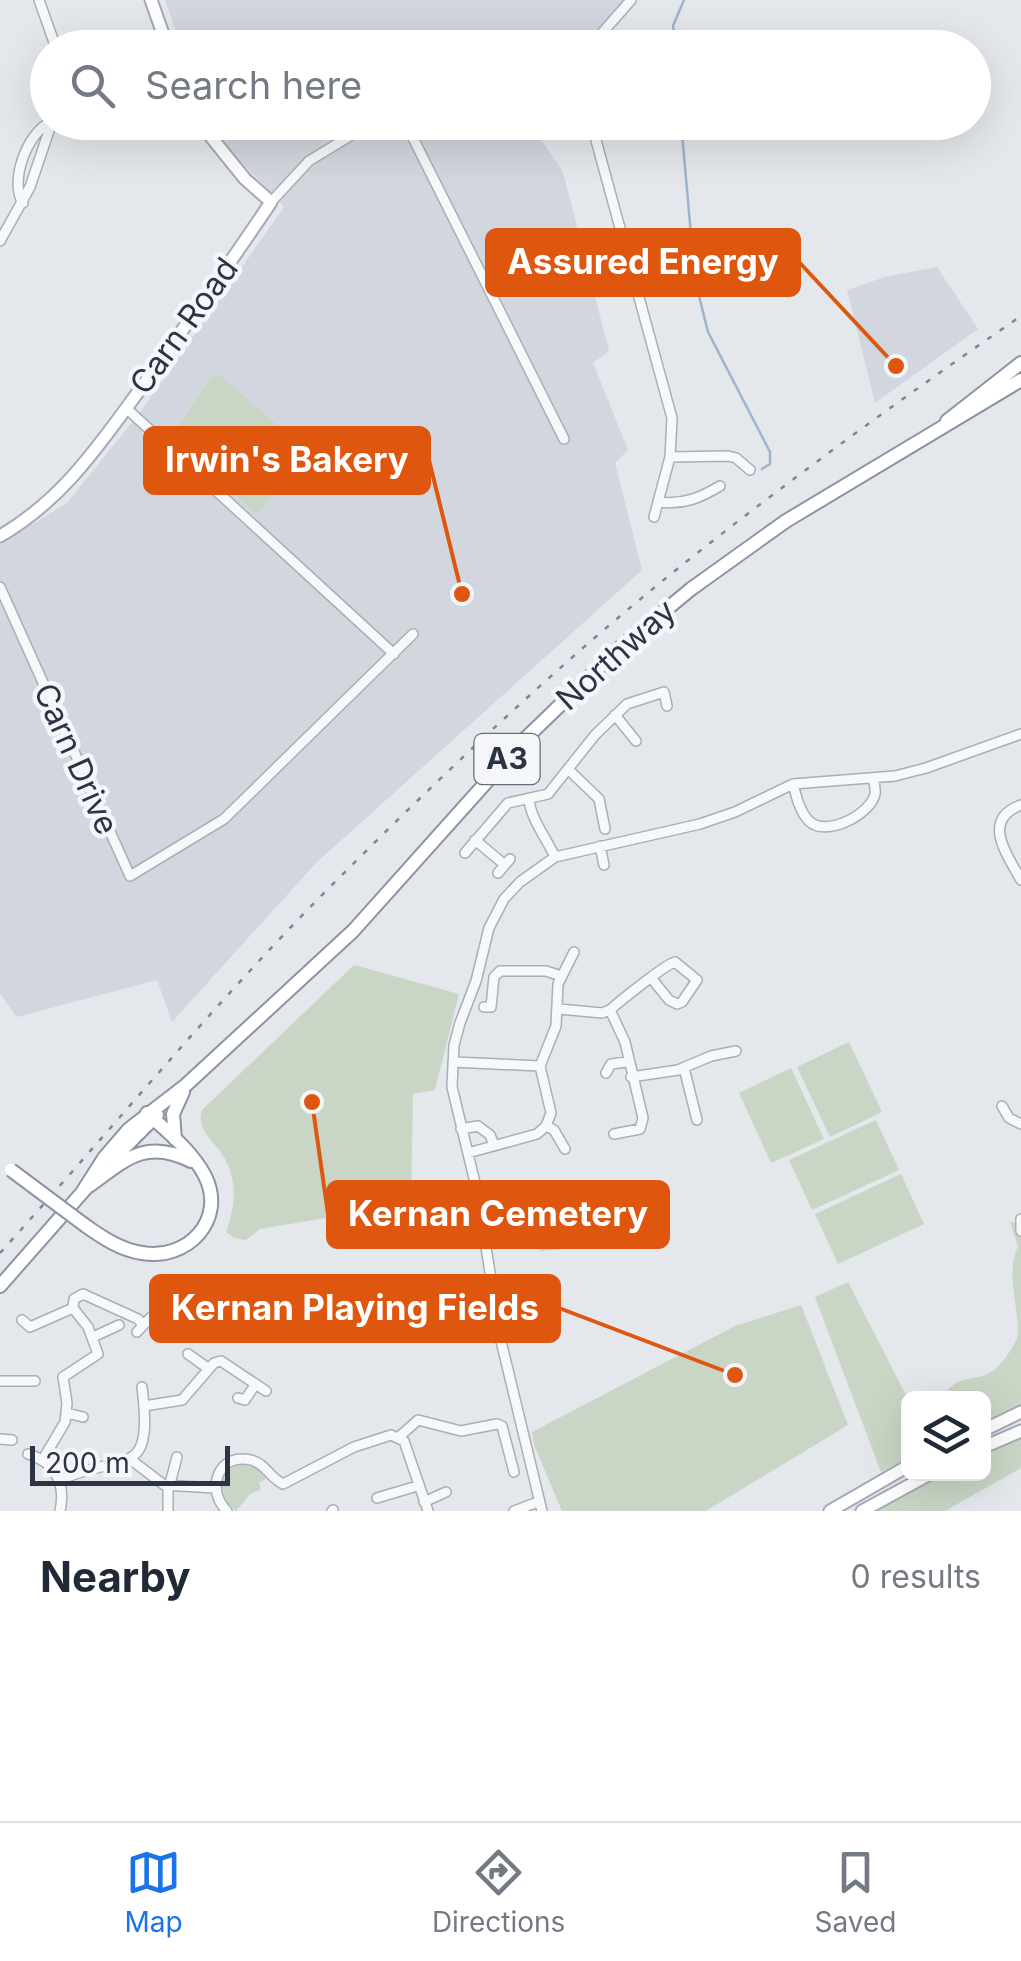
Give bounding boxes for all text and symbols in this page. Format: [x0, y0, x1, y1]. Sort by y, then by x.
search box [30, 30, 991, 140]
icon: search [65, 58, 120, 113]
text: Search here [145, 62, 362, 108]
callout: Assured Energy [487, 230, 799, 295]
text: Assured Energy [507, 240, 779, 282]
street label: Carn Road [121, 250, 246, 401]
callout: Irwin's Bakery [145, 428, 429, 493]
text: Irwin's Bakery [165, 438, 409, 480]
street label: Northway [548, 591, 683, 718]
street label: Carn Drive [26, 677, 127, 840]
road number: A3 [474, 734, 540, 784]
callout: Kernan Cemetery [328, 1182, 668, 1247]
text: Kernan Cemetery [348, 1192, 648, 1234]
callout: Kernan Playing Fields [151, 1276, 559, 1341]
text: Kernan Playing Fields [171, 1286, 539, 1328]
map controls [901, 1391, 991, 1481]
button: layers [901, 1391, 991, 1481]
scale bar [30, 1441, 230, 1486]
text: 200 m [45, 1446, 130, 1480]
text: Nearby [40, 1551, 191, 1602]
text: 0 results [851, 1557, 981, 1596]
tab: Map [125, 1845, 183, 1939]
tab: Directions [432, 1845, 565, 1939]
tab: Saved [814, 1845, 896, 1939]

